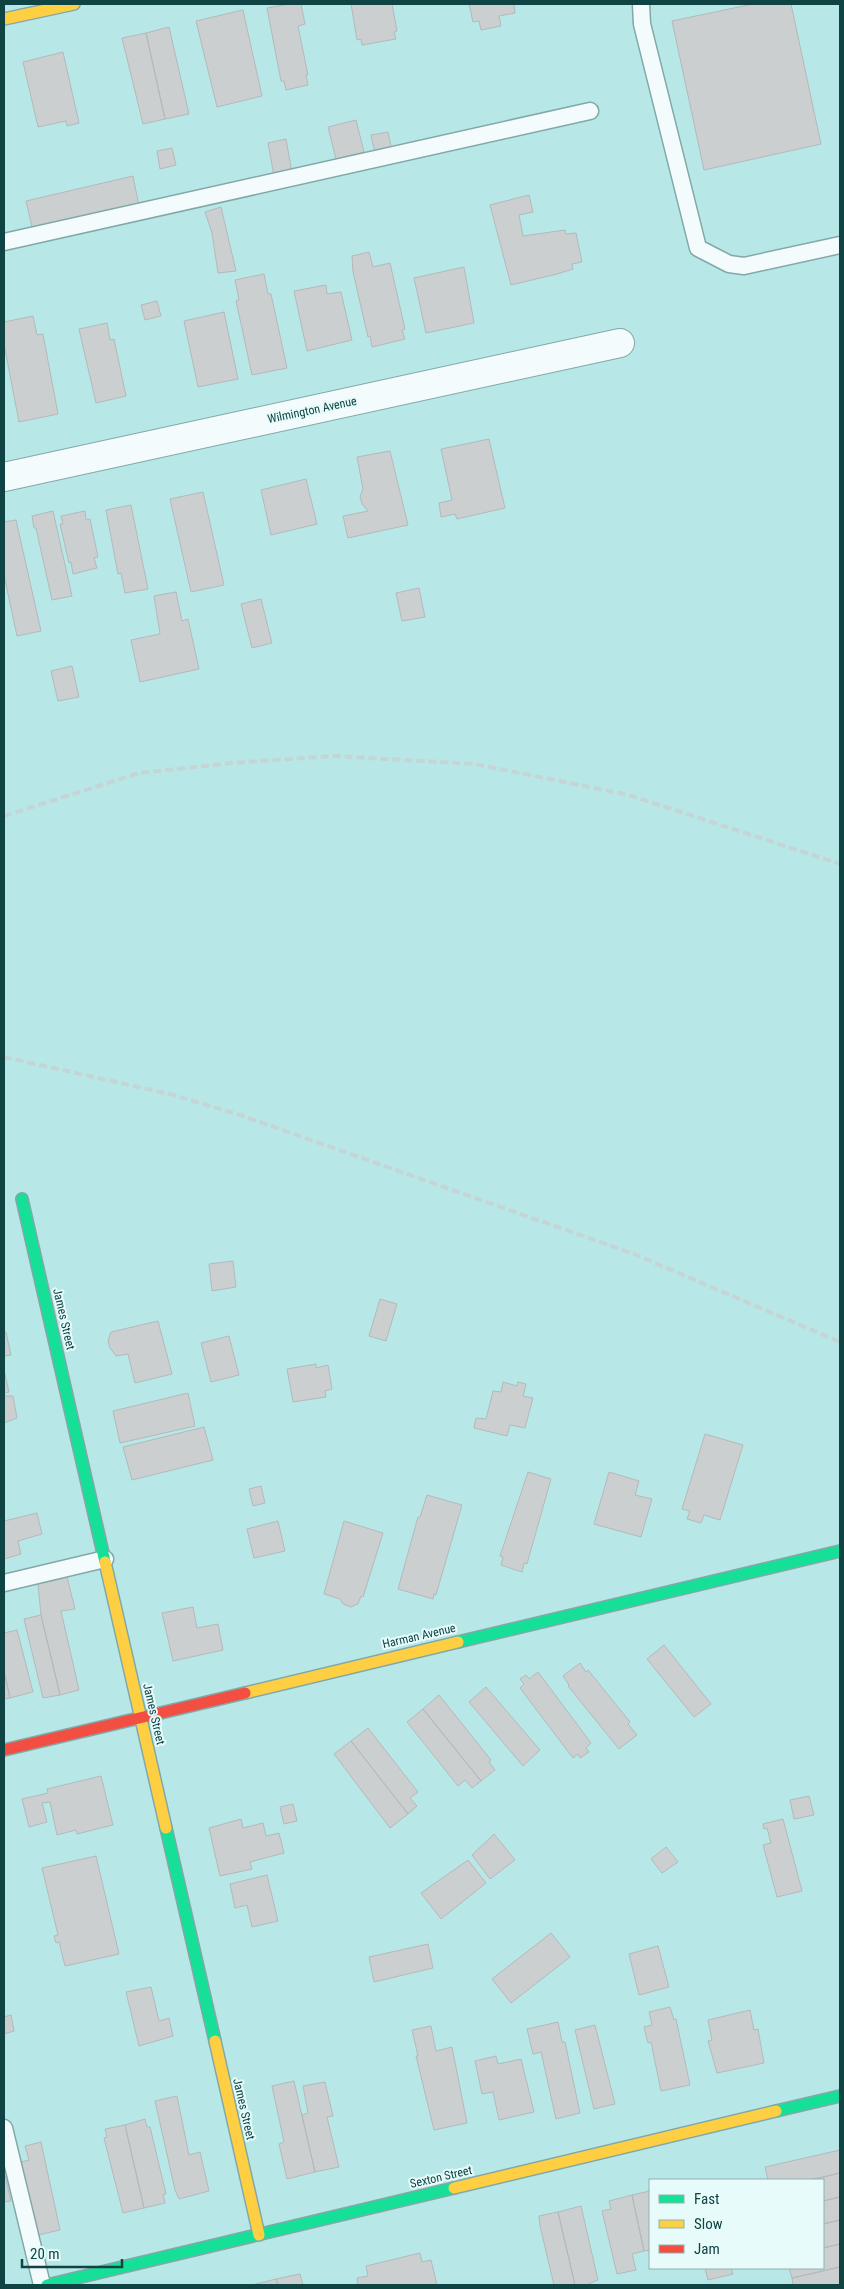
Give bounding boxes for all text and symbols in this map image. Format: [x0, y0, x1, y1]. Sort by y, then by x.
street label: Wilmington Avenue [266, 394, 358, 426]
street label: James Street [50, 1287, 78, 1351]
street label: Harman Avenue [381, 1621, 457, 1651]
street label: James Street [140, 1682, 168, 1746]
street label: James Street [230, 2077, 258, 2141]
street label: Sexton Street [409, 2163, 474, 2191]
legend [649, 2179, 824, 2269]
text: Fast [694, 2190, 719, 2208]
text: Slow [694, 2215, 723, 2233]
scale bar [22, 2236, 122, 2268]
text: Jam [694, 2240, 720, 2258]
text: 20 m [30, 2245, 60, 2263]

